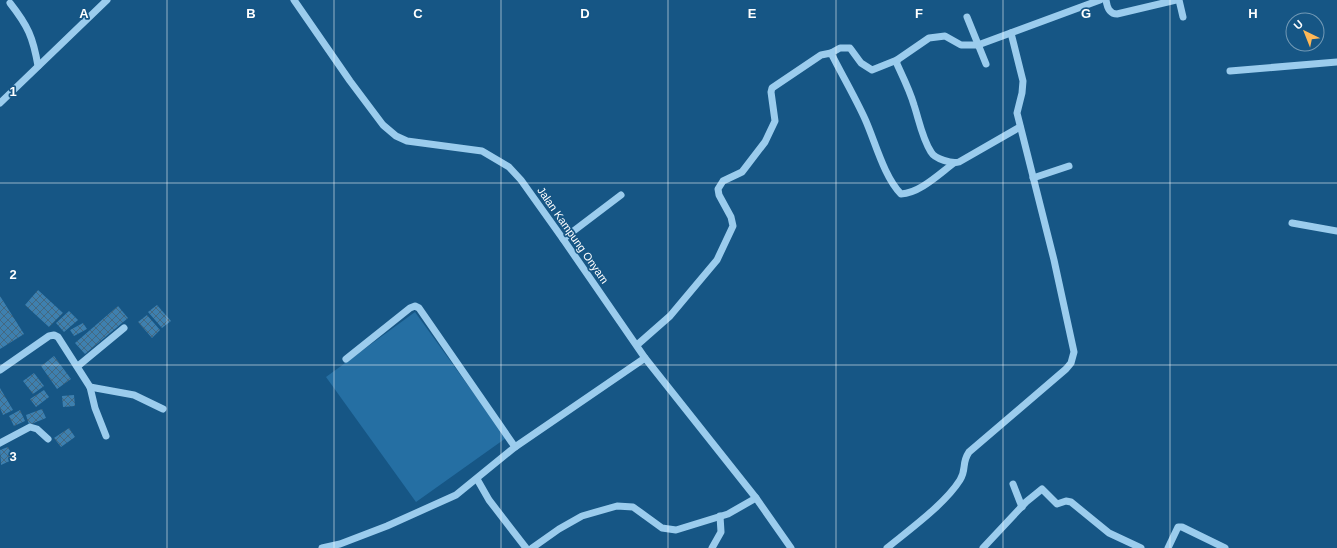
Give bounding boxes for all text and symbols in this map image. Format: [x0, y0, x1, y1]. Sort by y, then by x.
text: A [79, 6, 89, 21]
text: B [246, 6, 256, 21]
text: C [413, 6, 423, 21]
text: D [580, 6, 590, 21]
text: E [748, 6, 757, 21]
text: F [915, 6, 923, 21]
text: G [1081, 6, 1091, 21]
text: H [1248, 6, 1258, 21]
north arrow [1285, 12, 1325, 52]
text: U [1291, 18, 1305, 32]
text: 1 [9, 84, 17, 99]
street label: Jalan Kampung Onyam [535, 184, 611, 286]
text: 2 [9, 267, 17, 282]
text: 3 [9, 449, 17, 464]

